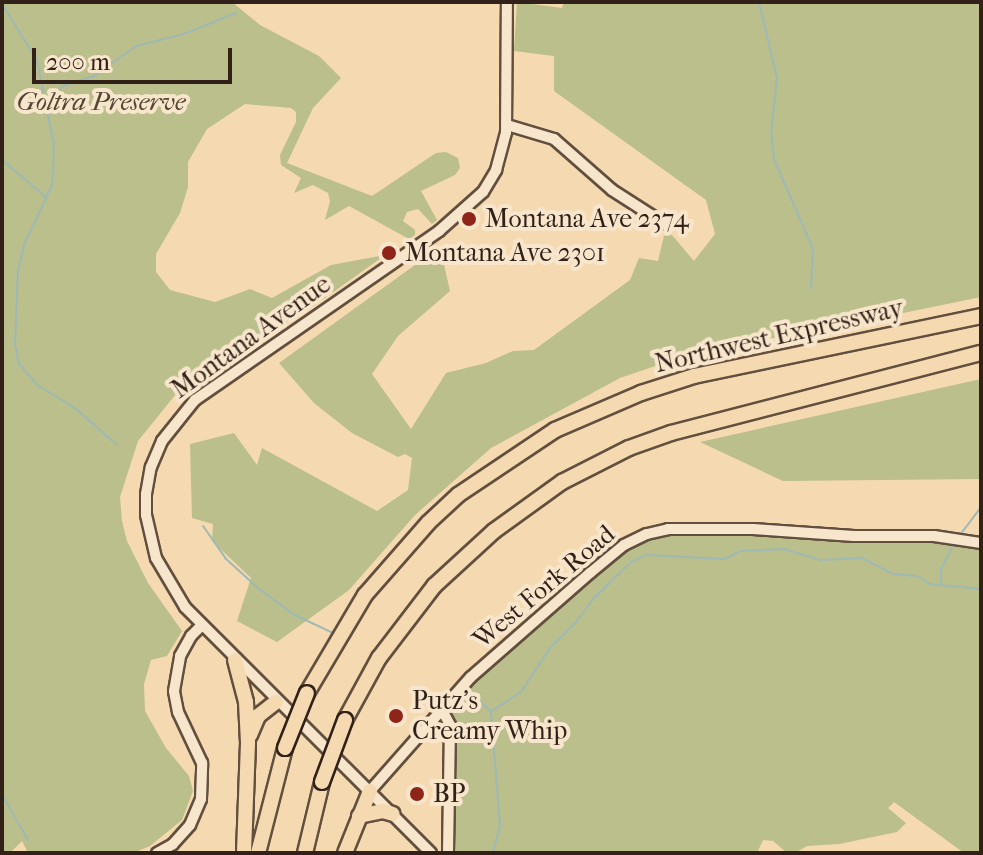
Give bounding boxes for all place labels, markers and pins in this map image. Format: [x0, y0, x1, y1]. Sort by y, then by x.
place label: Montana Ave 2374 [485, 203, 689, 235]
marker: Montana Ave 2374 [460, 210, 478, 228]
place label: Montana Ave 2301 [405, 237, 605, 269]
marker: Montana Ave 2301 [380, 244, 398, 262]
place label: Putz’s Creamy Whip [412, 685, 567, 746]
marker: Putz’s Creamy Whip [387, 707, 405, 725]
place label: BP [433, 778, 465, 810]
marker: BP [408, 785, 426, 803]

